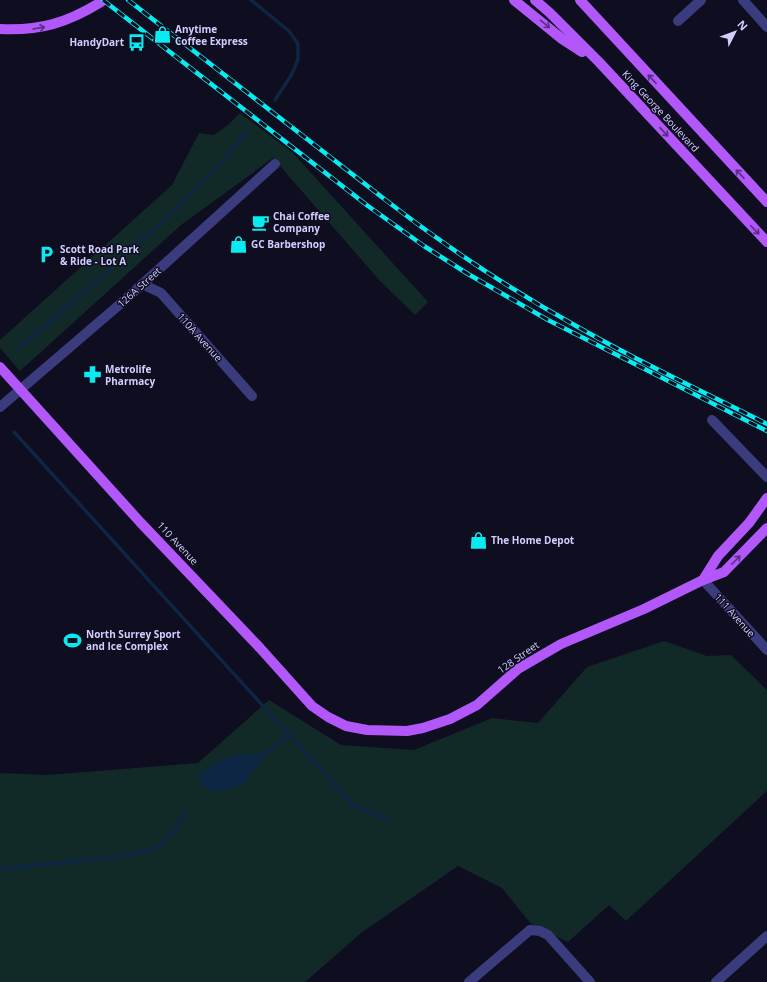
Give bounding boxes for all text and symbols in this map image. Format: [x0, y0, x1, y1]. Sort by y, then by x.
north arrow [715, 12, 755, 52]
text: N [734, 17, 751, 33]
one-way arrow [539, 20, 550, 29]
place label: Anytime Coffee Express [175, 22, 248, 48]
one-way arrow [32, 24, 45, 32]
shop icon: Anytime Coffee Express [152, 25, 172, 45]
bus stop icon: HandyDart [127, 32, 147, 52]
place label: HandyDart [69, 35, 125, 49]
street label: King George Boulevard [619, 67, 703, 155]
one-way arrow [647, 74, 657, 84]
one-way arrow [659, 127, 669, 137]
one-way arrow [736, 169, 745, 179]
place label: Chai Coffee Company [273, 209, 330, 235]
cafe icon: Chai Coffee Company [250, 212, 270, 232]
one-way arrow [751, 225, 760, 235]
shop icon: GC Barbershop [228, 234, 248, 254]
place label: GC Barbershop [251, 237, 325, 251]
place label: Scott Road Park & Ride - Lot A [60, 242, 140, 268]
parking icon: Scott Road Park & Ride - Lot A [37, 245, 57, 265]
street label: 126A Street [114, 263, 164, 310]
street label: 110A Avenue [174, 310, 226, 365]
place label: Metrolife Pharmacy [105, 362, 155, 388]
pharmacy icon: Metrolife Pharmacy [82, 365, 102, 385]
street label: 110 Avenue [154, 518, 202, 568]
shop icon: The Home Depot [468, 530, 488, 550]
place label: The Home Depot [491, 533, 575, 547]
one-way arrow [731, 555, 741, 565]
street label: 111 Avenue [712, 590, 759, 640]
place label: North Surrey Sport and Ice Complex [86, 627, 181, 653]
sports icon: North Surrey Sport and Ice Complex [63, 630, 83, 650]
street label: 128 Street [494, 637, 542, 676]

